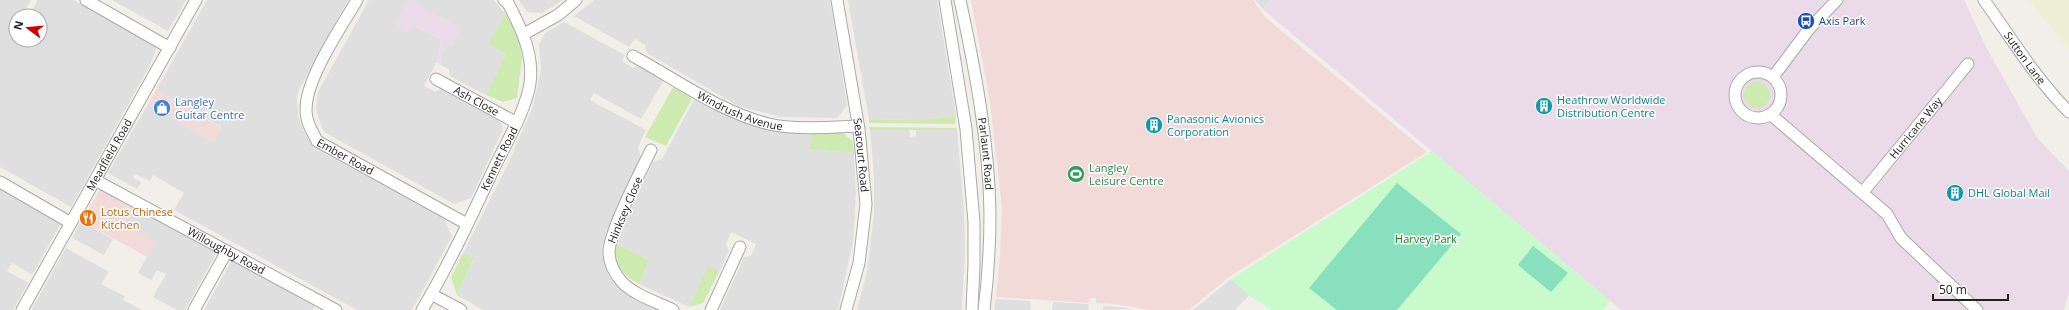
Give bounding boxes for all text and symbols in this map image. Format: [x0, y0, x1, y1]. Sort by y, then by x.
north arrow [8, 8, 48, 48]
bus stop icon: Axis Park [1796, 11, 1816, 31]
place label: Axis Park [1819, 13, 1866, 28]
text: N [9, 19, 26, 31]
street label: Sutton Lane [2001, 28, 2049, 87]
street label: Ash Close [451, 82, 502, 119]
street label: Windrush Avenue [695, 87, 784, 133]
place label: Heathrow Worldwide Distribution Centre [1557, 92, 1666, 120]
street label: Hurricane Way [1885, 93, 1945, 162]
place label: Langley Guitar Centre [175, 94, 244, 122]
building icon: Heathrow Worldwide Distribution Centre [1534, 96, 1554, 116]
shop icon: Langley Guitar Centre [152, 98, 172, 118]
place label: Panasonic Avionics Corporation [1167, 111, 1264, 139]
building icon: Panasonic Avionics Corporation [1144, 115, 1164, 135]
street label: Meadfield Road [83, 116, 135, 193]
street label: Parlaunt Road [975, 116, 997, 190]
street label: Seacourt Road [850, 117, 873, 193]
street label: Kennett Road [477, 124, 521, 193]
street label: Ember Road [314, 134, 377, 178]
place label: Langley Leisure Centre [1089, 160, 1164, 188]
sports icon: Langley Leisure Centre [1066, 164, 1086, 184]
street label: Hinksey Close [604, 174, 645, 245]
building icon: DHL Global Mail [1945, 183, 1965, 203]
place label: DHL Global Mail [1968, 185, 2050, 200]
place label: Lotus Chinese Kitchen [101, 204, 173, 232]
restaurant icon: Lotus Chinese Kitchen [78, 208, 98, 228]
street label: Willoughby Road [185, 223, 268, 277]
park label: Harvey Park [1395, 231, 1457, 246]
scale bar [1933, 276, 2008, 302]
text: 50 m [1939, 281, 1967, 298]

